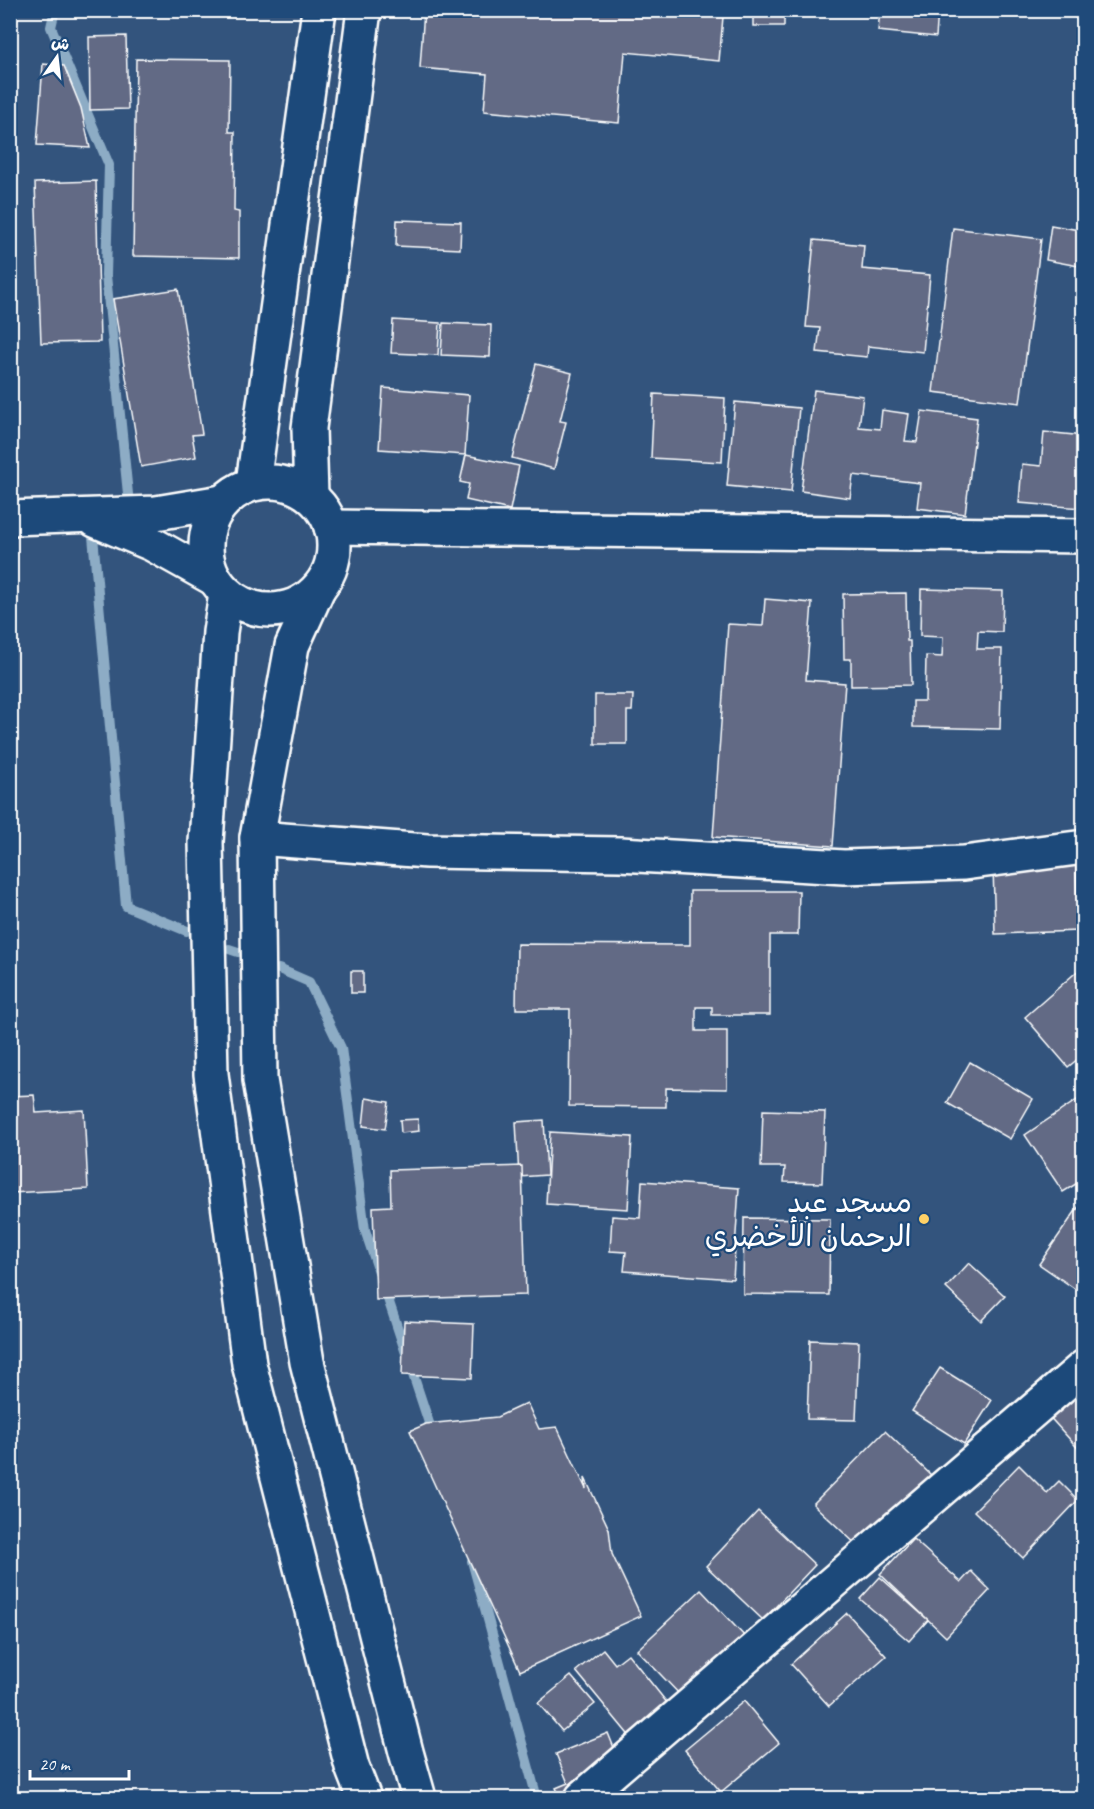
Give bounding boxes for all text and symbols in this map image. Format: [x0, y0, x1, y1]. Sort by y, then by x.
north arrow [27, 27, 87, 87]
text: ش [49, 32, 71, 55]
place label: مسجد عبد الرحمان الأخضري [705, 1183, 912, 1257]
marker: مسجد عبد الرحمان الأخضري [917, 1212, 931, 1226]
scale bar [30, 1743, 129, 1781]
text: 20 m [39, 1753, 72, 1775]

